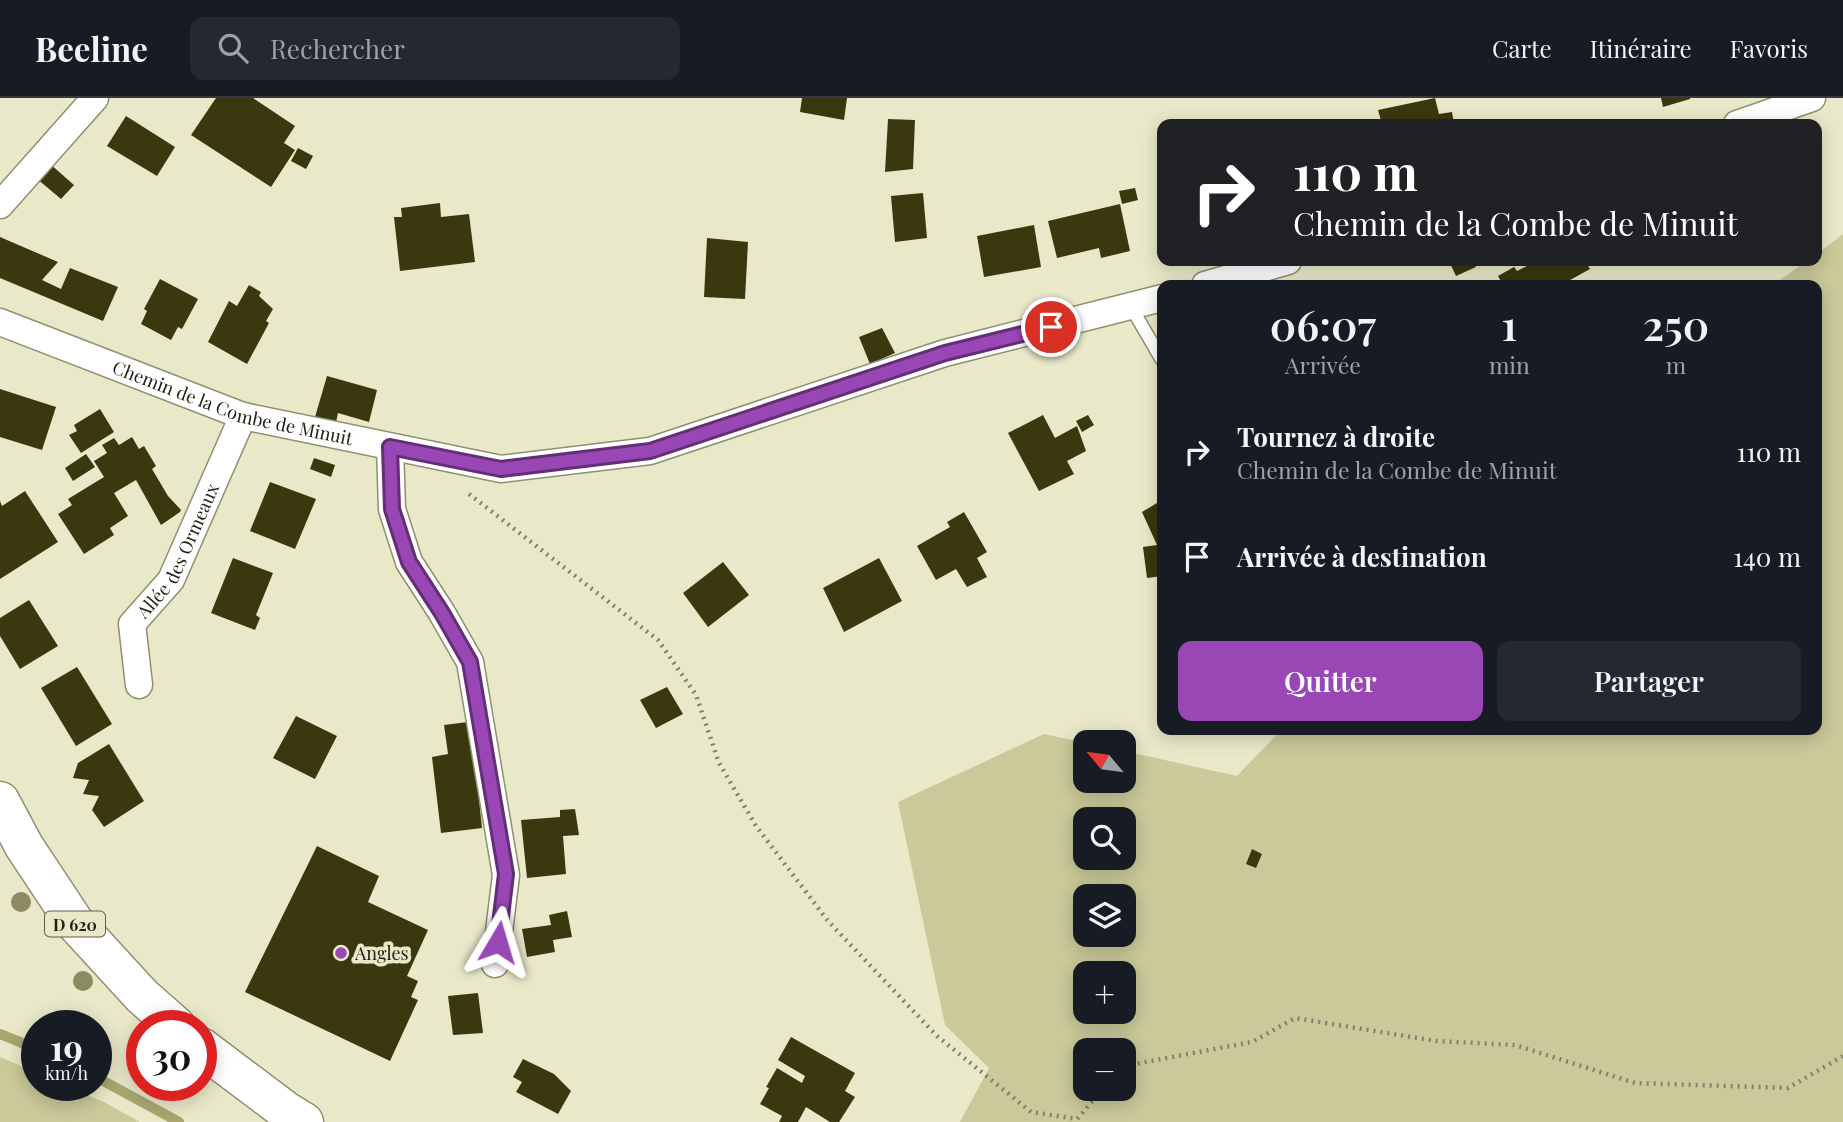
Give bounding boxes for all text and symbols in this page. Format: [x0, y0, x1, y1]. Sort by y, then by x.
search box [190, 17, 680, 80]
text: Beeline [35, 26, 148, 70]
icon: search [214, 29, 252, 67]
text: Rechercher [270, 31, 405, 66]
text: Carte [1492, 32, 1552, 64]
text: Itinéraire [1590, 32, 1692, 64]
text: Favoris [1730, 32, 1808, 64]
text: 110 m [1293, 138, 1418, 203]
icon: right [1178, 147, 1269, 238]
text: Chemin de la Combe de Minuit [1293, 201, 1738, 244]
text: 06:07 [1270, 296, 1376, 352]
text: 1 [1501, 296, 1517, 352]
text: 250 [1643, 296, 1709, 352]
pin [1021, 297, 1081, 357]
icon: arrive [1032, 308, 1070, 346]
text: Arrivée [1285, 349, 1361, 380]
text: min [1489, 349, 1530, 380]
text: m [1666, 349, 1686, 380]
street label: Chemin de la Combe de Minuit [109, 355, 355, 450]
text: Tournez à droite [1237, 419, 1435, 454]
icon: right [1178, 433, 1216, 471]
text: 110 m [1737, 434, 1801, 469]
text: Chemin de la Combe de Minuit [1237, 454, 1557, 485]
street label: Allée des Ormeaux [130, 479, 224, 624]
icon: arrive [1178, 538, 1216, 576]
text: Arrivée à destination [1237, 539, 1487, 574]
text: 140 m [1733, 539, 1801, 574]
button: Quitter [1178, 641, 1483, 721]
button: Partager [1497, 641, 1801, 721]
north arrow [1073, 730, 1136, 793]
map controls [1073, 730, 1136, 1101]
button: search [1073, 807, 1136, 870]
button: layers [1073, 884, 1136, 947]
position arrow [461, 905, 535, 979]
road number: D 620 [45, 912, 105, 936]
place label: Angles [354, 941, 409, 965]
marker: Angles [333, 945, 349, 961]
button: + [1073, 961, 1136, 1024]
speed limit sign: 30 [126, 1010, 217, 1101]
text: 19 [50, 1023, 83, 1070]
button: − [1073, 1038, 1136, 1101]
text: km/h [45, 1061, 88, 1085]

